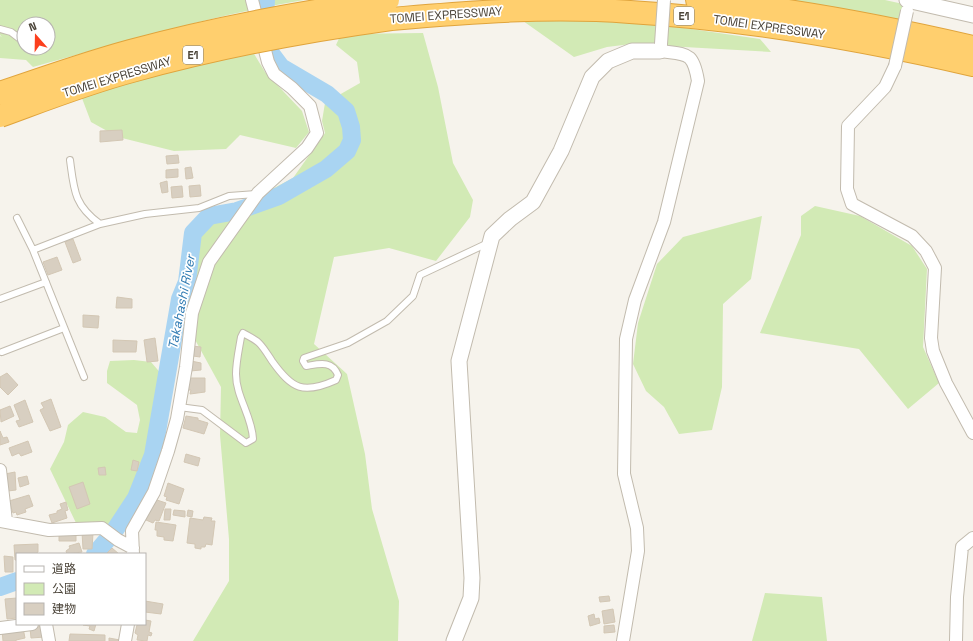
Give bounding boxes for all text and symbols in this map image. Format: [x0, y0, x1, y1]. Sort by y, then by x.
street label: TOMEI EXPRESSWAY [389, 3, 503, 27]
road number: E1 [674, 7, 694, 25]
street label: TOMEI EXPRESSWAY [712, 11, 827, 43]
north arrow [16, 16, 56, 56]
text: N [27, 19, 38, 34]
road number: E1 [183, 46, 203, 64]
street label: TOMEI EXPRESSWAY [61, 53, 174, 101]
water label: Takahashi River [164, 251, 199, 351]
legend [16, 553, 146, 625]
text: 道路 [52, 561, 76, 577]
text: 公園 [52, 581, 76, 597]
text: 建物 [52, 601, 76, 617]

